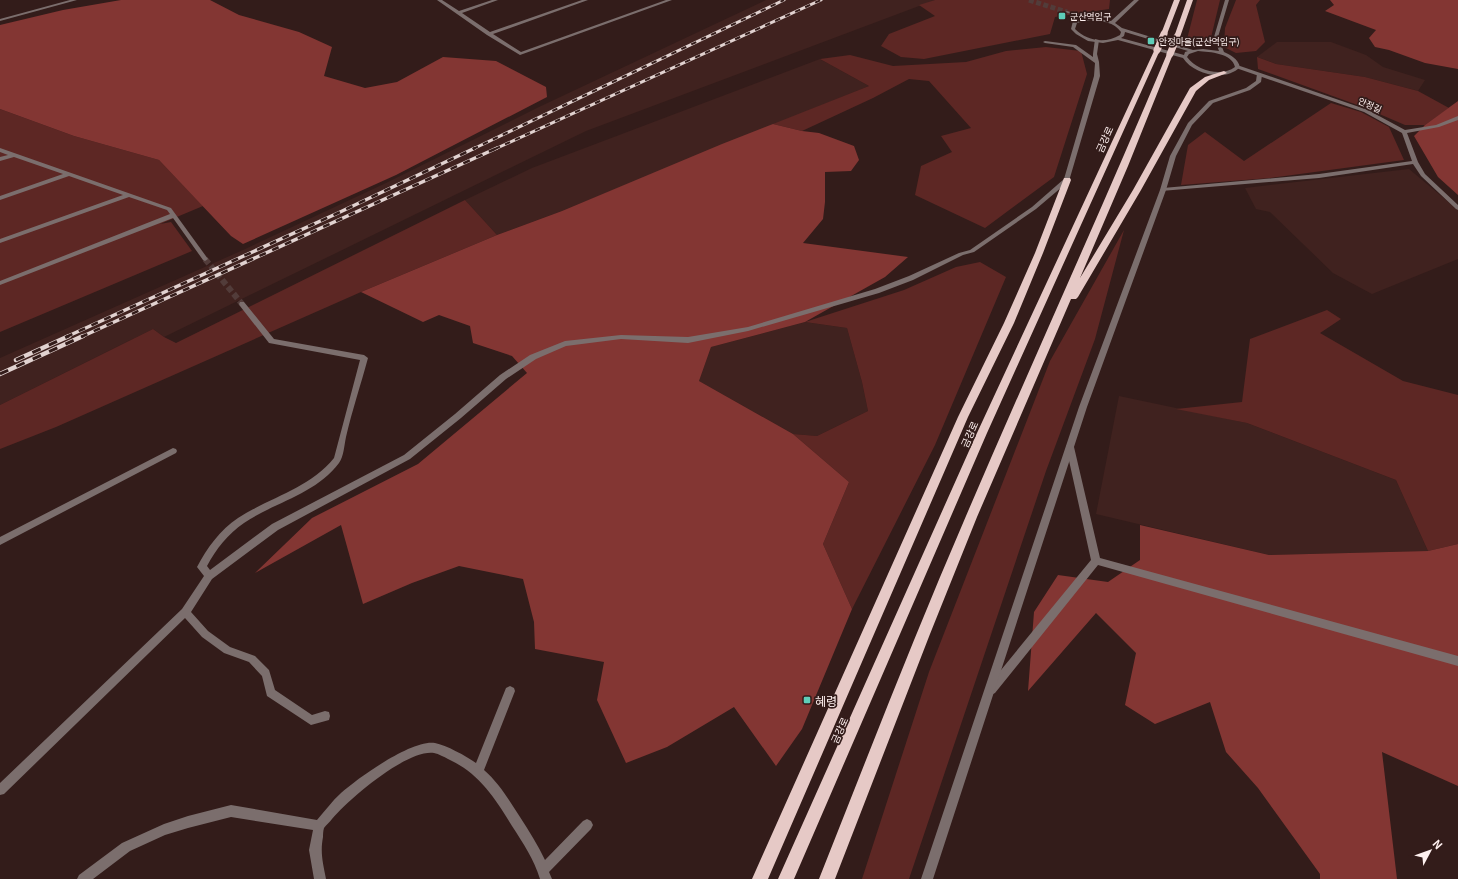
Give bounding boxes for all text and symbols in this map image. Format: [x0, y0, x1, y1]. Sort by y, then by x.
place label: 군산역입구 [1070, 10, 1112, 23]
marker: 군산역입구 [1057, 11, 1067, 21]
place label: 안정마을(군산역입구) [1159, 35, 1240, 48]
marker: 안정마을(군산역입구) [1146, 36, 1156, 46]
street label: 안정길 [1356, 94, 1384, 116]
street label: 금강로 [1092, 123, 1116, 155]
street label: 금강로 [957, 418, 981, 450]
place label: 혜령 [815, 692, 837, 709]
marker: 혜령 [802, 695, 812, 705]
street label: 금강로 [827, 714, 851, 746]
north arrow [1410, 831, 1450, 871]
text: N [1430, 835, 1447, 852]

